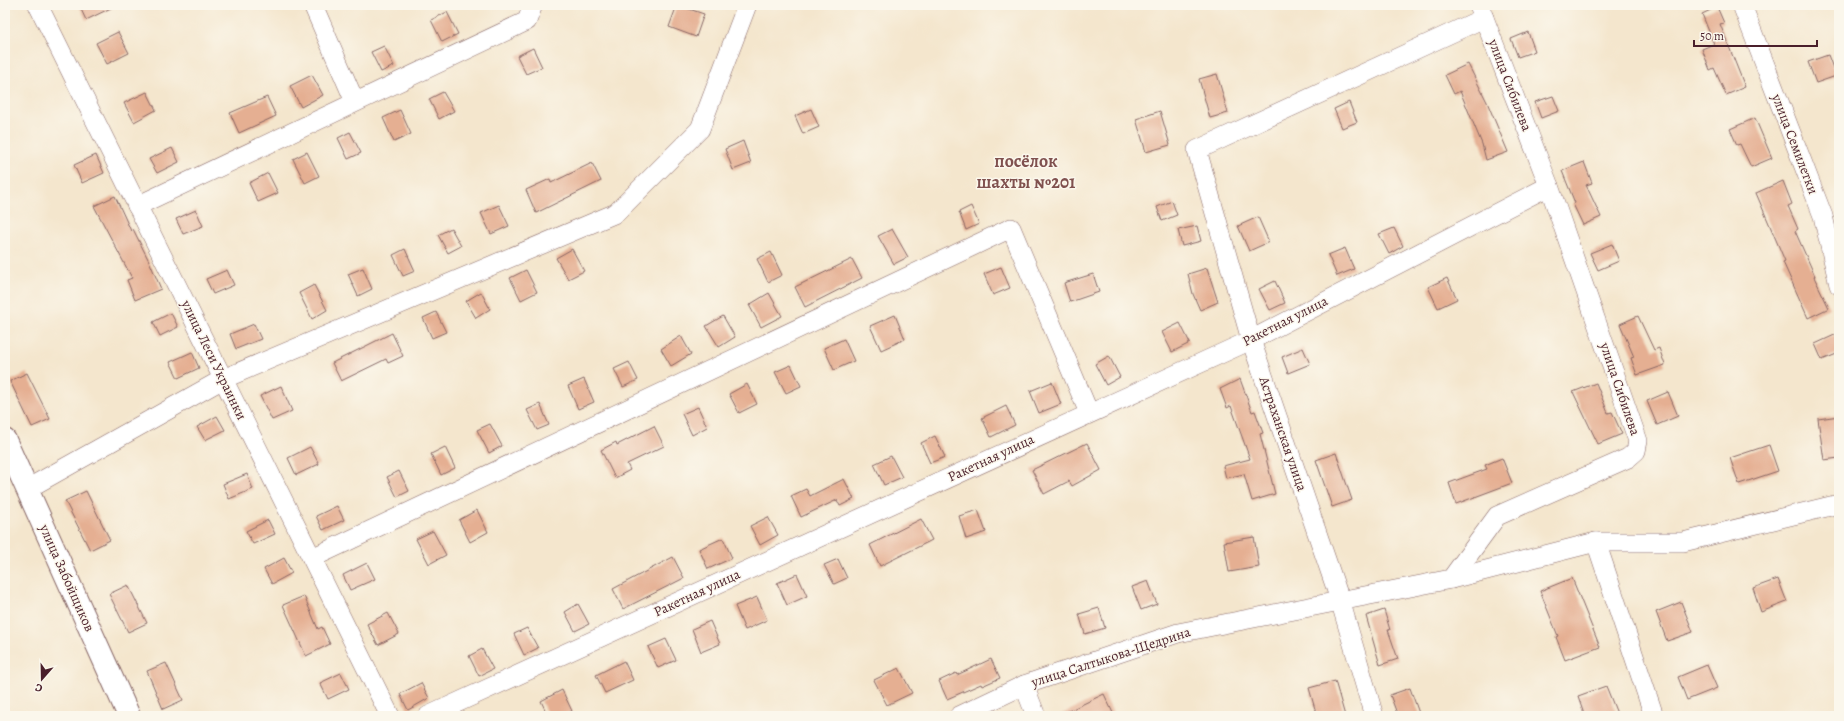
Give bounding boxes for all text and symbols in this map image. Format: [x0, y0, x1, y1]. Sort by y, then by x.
scale bar [1694, 22, 1817, 48]
text: 50 m [1700, 28, 1724, 44]
street label: улица Сибилева [1483, 35, 1536, 134]
street label: улица Семилетки [1767, 90, 1823, 197]
district label: посёлок шахты №201 [977, 149, 1076, 194]
street label: Ракетная улица [1239, 291, 1331, 351]
street label: улица Леси Украинки [176, 296, 251, 423]
street label: улица Сибилева [1595, 339, 1645, 439]
street label: Астраханская улица [1254, 373, 1312, 494]
street label: Ракетная улица [945, 429, 1038, 486]
street label: улица Забойщиков [34, 520, 99, 635]
street label: Ракетная улица [651, 564, 744, 621]
street label: улица Салтыкова-Щедрина [1028, 622, 1193, 692]
north arrow [22, 659, 62, 699]
text: С [33, 680, 45, 696]

